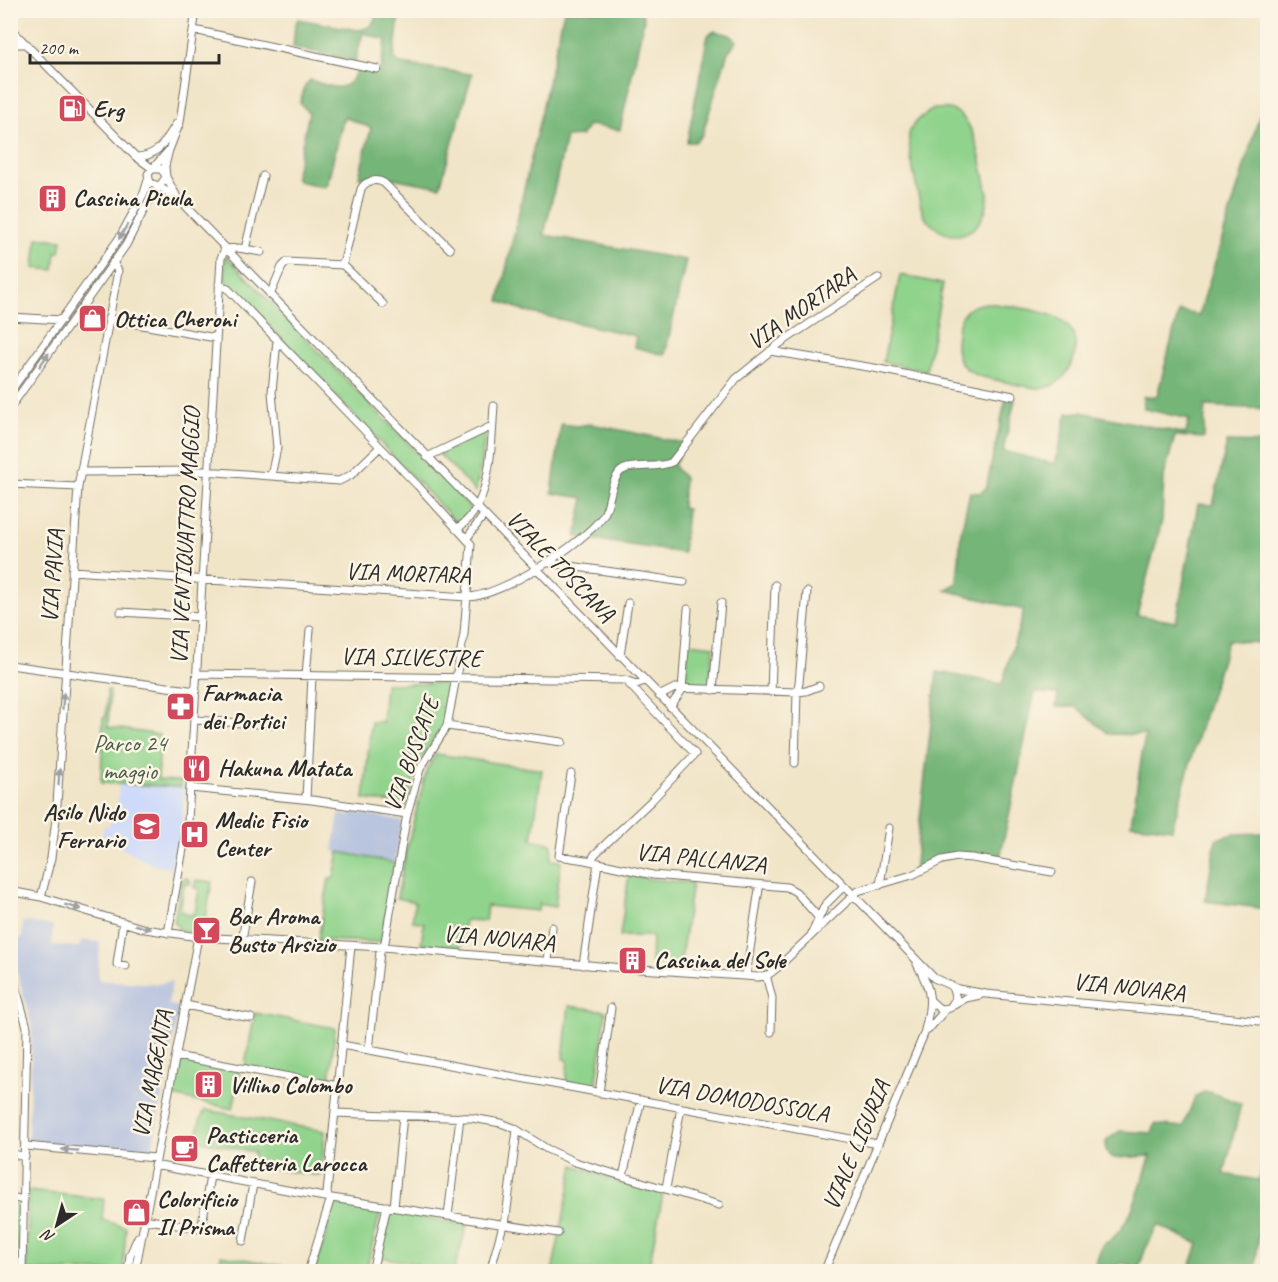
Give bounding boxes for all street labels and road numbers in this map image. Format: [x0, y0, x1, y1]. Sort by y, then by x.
street label: VIA MORTARA [741, 259, 862, 356]
street label: VIA VENTIQUATTRO MAGGIO [163, 404, 207, 665]
street label: VIALE TOSCANA [500, 504, 622, 629]
street label: VIA PAVIA [34, 527, 70, 624]
street label: VIA MORTARA [345, 556, 472, 590]
street label: VIA SILVESTRE [340, 641, 484, 673]
street label: VIA BUSCATE [376, 690, 447, 815]
street label: VIA PALLANZA [634, 836, 768, 880]
street label: VIA NOVARA [442, 918, 557, 958]
street label: VIA NOVARA [1072, 966, 1187, 1008]
street label: VIA MAGENTA [125, 1007, 179, 1140]
street label: VIA DOMODOSSOLA [653, 1069, 832, 1129]
street label: VIALE LIGURIA [815, 1075, 897, 1214]

